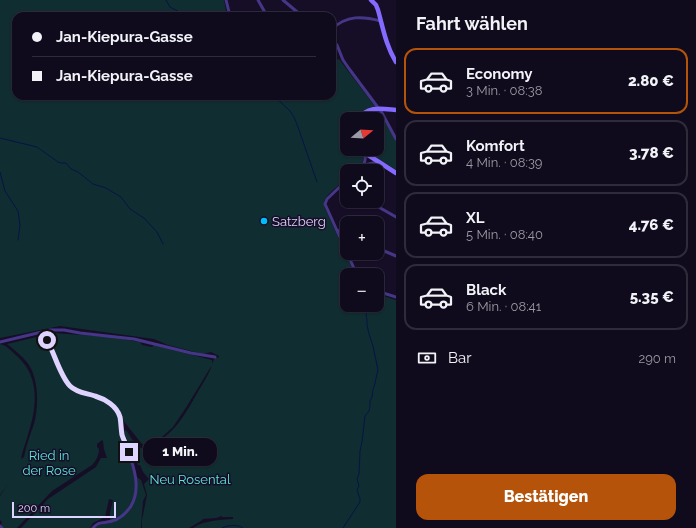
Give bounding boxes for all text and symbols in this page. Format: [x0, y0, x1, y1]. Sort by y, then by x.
text: Fahrt wählen [416, 13, 528, 34]
text: Jan-Kiepura-Gasse [56, 28, 193, 46]
icon: car [418, 63, 454, 99]
text: Economy [466, 65, 533, 83]
text: Jan-Kiepura-Gasse [56, 67, 193, 85]
text: 2.80 € [628, 72, 674, 90]
text: 3 Min. · 08:38 [466, 83, 542, 98]
north arrow [340, 112, 384, 156]
map controls [340, 112, 384, 312]
icon: car [418, 135, 454, 171]
text: Komfort [466, 137, 525, 155]
text: 3.78 € [629, 144, 674, 162]
text: 4 Min. · 08:39 [466, 155, 542, 170]
button: locate [340, 164, 384, 208]
icon: car [418, 207, 454, 243]
text: XL [466, 209, 484, 227]
place label: Satzberg [272, 214, 326, 229]
marker: Satzberg [259, 216, 269, 226]
button: + [340, 216, 384, 260]
text: 4.76 € [629, 216, 674, 234]
text: 5 Min. · 08:40 [466, 227, 543, 242]
button: − [340, 268, 384, 312]
icon: car [418, 279, 454, 315]
text: Black [466, 281, 506, 299]
text: 5.35 € [630, 288, 674, 306]
text: 6 Min. · 08:41 [466, 299, 541, 314]
route start [38, 331, 56, 349]
icon: cash [416, 347, 438, 369]
text: Bar [448, 349, 471, 367]
text: 290 m [638, 351, 676, 366]
callout: 1 Min. [143, 438, 217, 466]
route end [120, 443, 138, 461]
text: 1 Min. [162, 444, 198, 459]
park label: Ried in der Rose [22, 448, 76, 478]
park label: Neu Rosental [149, 472, 231, 487]
button: Bestätigen [416, 474, 676, 520]
scale bar [12, 500, 116, 519]
text: 200 m [18, 502, 50, 515]

